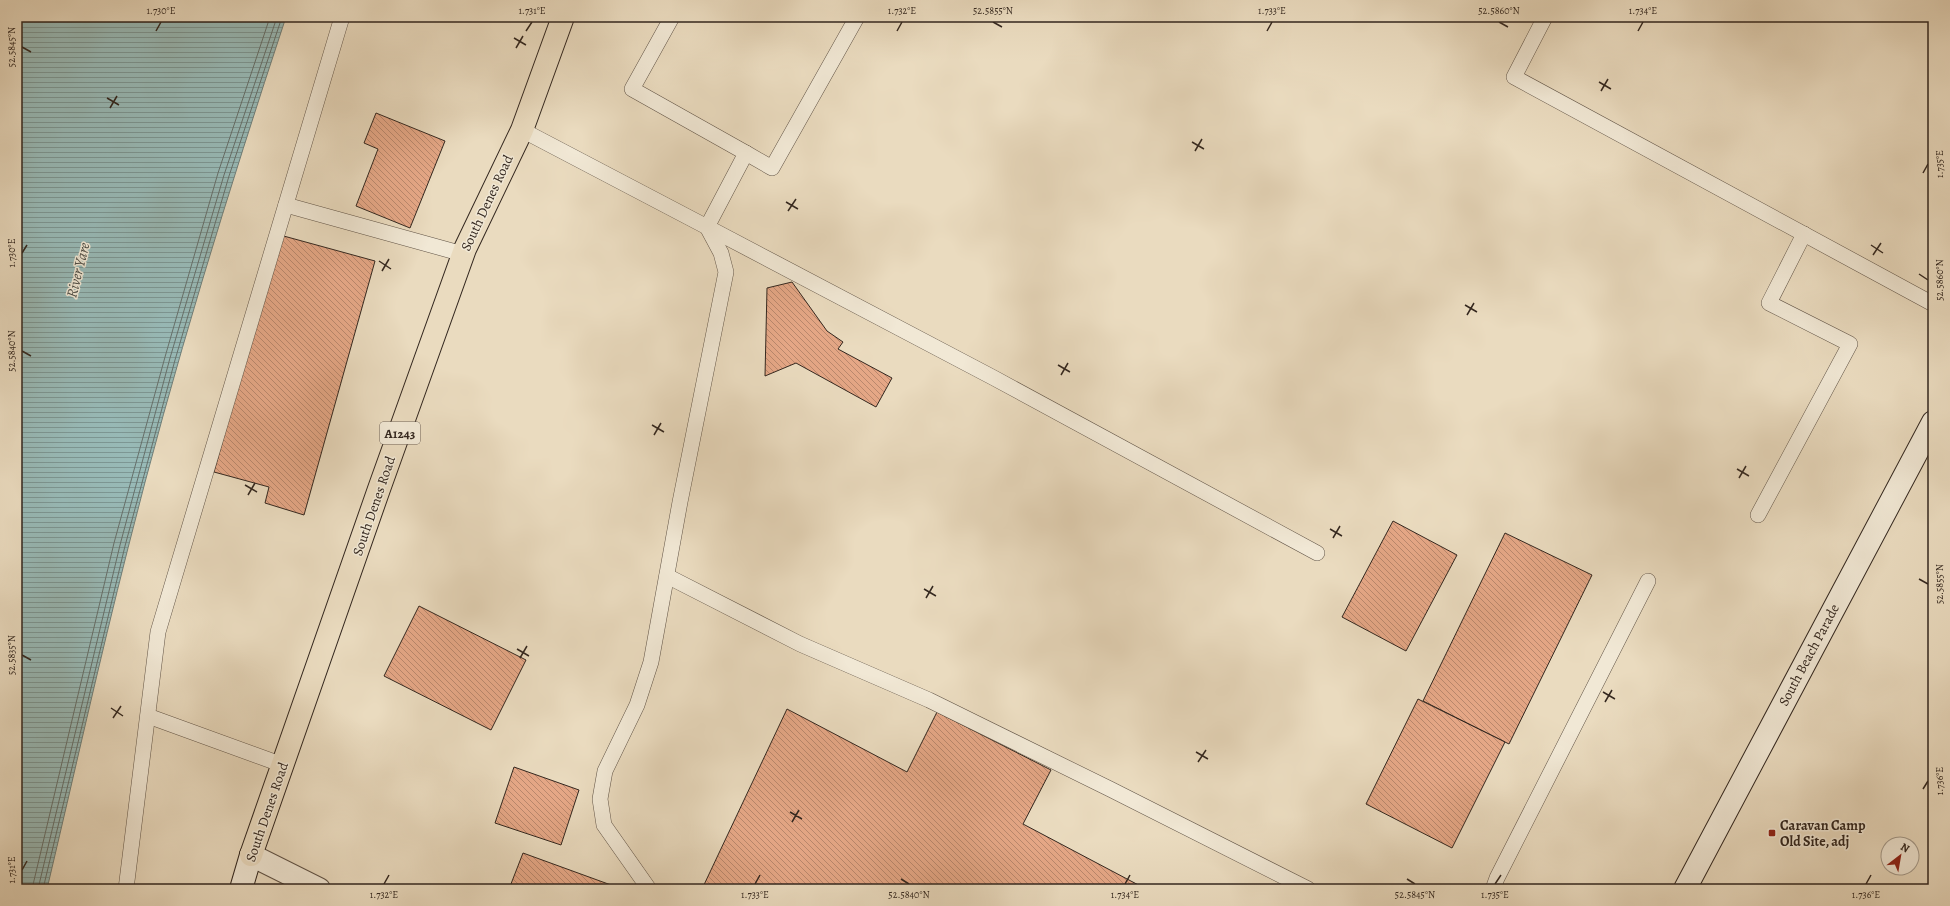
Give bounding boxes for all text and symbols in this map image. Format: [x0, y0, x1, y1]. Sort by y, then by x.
text: 1.730°E [146, 4, 176, 17]
text: 1.731°E [518, 4, 546, 17]
text: 1.732°E [888, 4, 916, 17]
text: 52.5855°N [973, 4, 1013, 17]
text: 1.733°E [1258, 4, 1286, 17]
text: 52.5860°N [1478, 4, 1520, 17]
text: 1.734°E [1629, 4, 1657, 17]
text: 52.5845°N [5, 27, 18, 67]
text: 1.735°E [1933, 150, 1946, 178]
street label: South Denes Road [456, 151, 518, 254]
text: 1.730°E [5, 238, 18, 268]
water label: River Yare [61, 240, 95, 300]
text: 52.5860°N [1933, 259, 1946, 301]
text: 52.5840°N [5, 330, 18, 372]
road number: A1243 [380, 422, 420, 444]
street label: South Denes Road [348, 453, 400, 558]
text: 52.5855°N [1933, 564, 1946, 604]
street label: South Beach Parade [1774, 601, 1844, 709]
text: 52.5835°N [5, 635, 18, 675]
street label: South Denes Road [241, 759, 293, 864]
text: 1.736°E [1933, 767, 1946, 795]
place label: Caravan Camp Old Site, adj [1780, 816, 1866, 851]
marker: Caravan Camp Old Site, adj [1767, 828, 1777, 838]
north arrow [1880, 836, 1920, 876]
text: N [1898, 839, 1912, 856]
text: 1.731°E [5, 856, 18, 884]
text: 1.732°E [370, 888, 398, 901]
text: 1.733°E [741, 888, 769, 901]
text: 52.5840°N [888, 888, 930, 901]
text: 1.734°E [1111, 888, 1139, 901]
text: 52.5845°N [1395, 888, 1435, 901]
text: 1.735°E [1481, 888, 1509, 901]
text: 1.736°E [1852, 888, 1880, 901]

